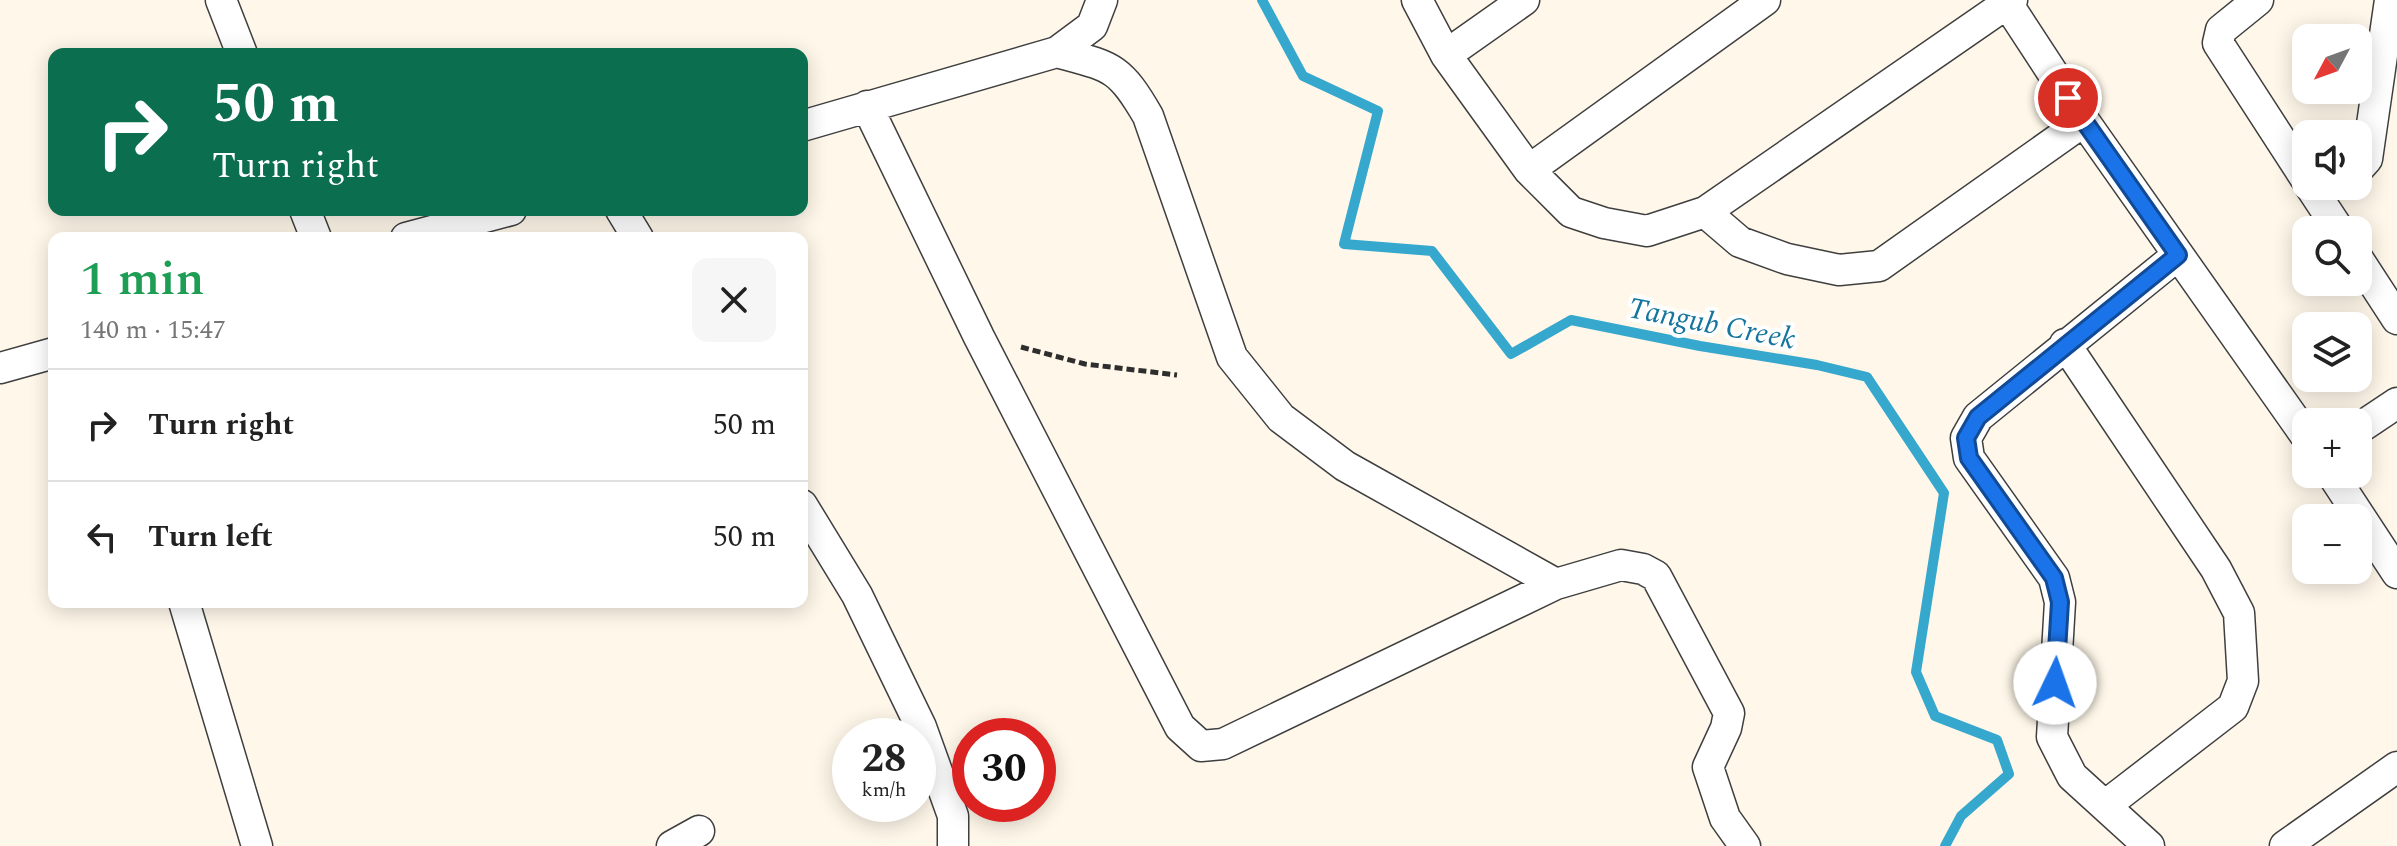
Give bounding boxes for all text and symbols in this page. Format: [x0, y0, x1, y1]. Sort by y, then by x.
north arrow [2292, 24, 2372, 104]
map controls [2292, 24, 2372, 584]
text: 50 m [212, 62, 339, 147]
pin [2034, 64, 2102, 132]
icon: arrive [2046, 76, 2090, 120]
icon: right [80, 80, 184, 184]
button: sound [2292, 120, 2372, 200]
text: Turn right [212, 139, 379, 194]
button: search [2292, 216, 2372, 296]
text: 1 min [80, 243, 205, 316]
button: close [692, 258, 776, 342]
water label: Tangub Creek [1624, 285, 1799, 363]
text: 140 m · 15:47 [80, 310, 226, 350]
button: layers [2292, 312, 2372, 392]
text: Turn right [148, 402, 294, 448]
text: 50 m [713, 402, 776, 448]
icon: right [80, 403, 124, 447]
button: + [2292, 408, 2372, 488]
button: − [2292, 504, 2372, 584]
text: Turn left [148, 514, 273, 560]
text: 50 m [713, 514, 776, 560]
icon: left [80, 515, 124, 559]
position arrow [2013, 641, 2097, 725]
speed limit sign: 30 [952, 718, 1056, 822]
text: 28 [862, 729, 906, 790]
text: km/h [862, 775, 907, 805]

